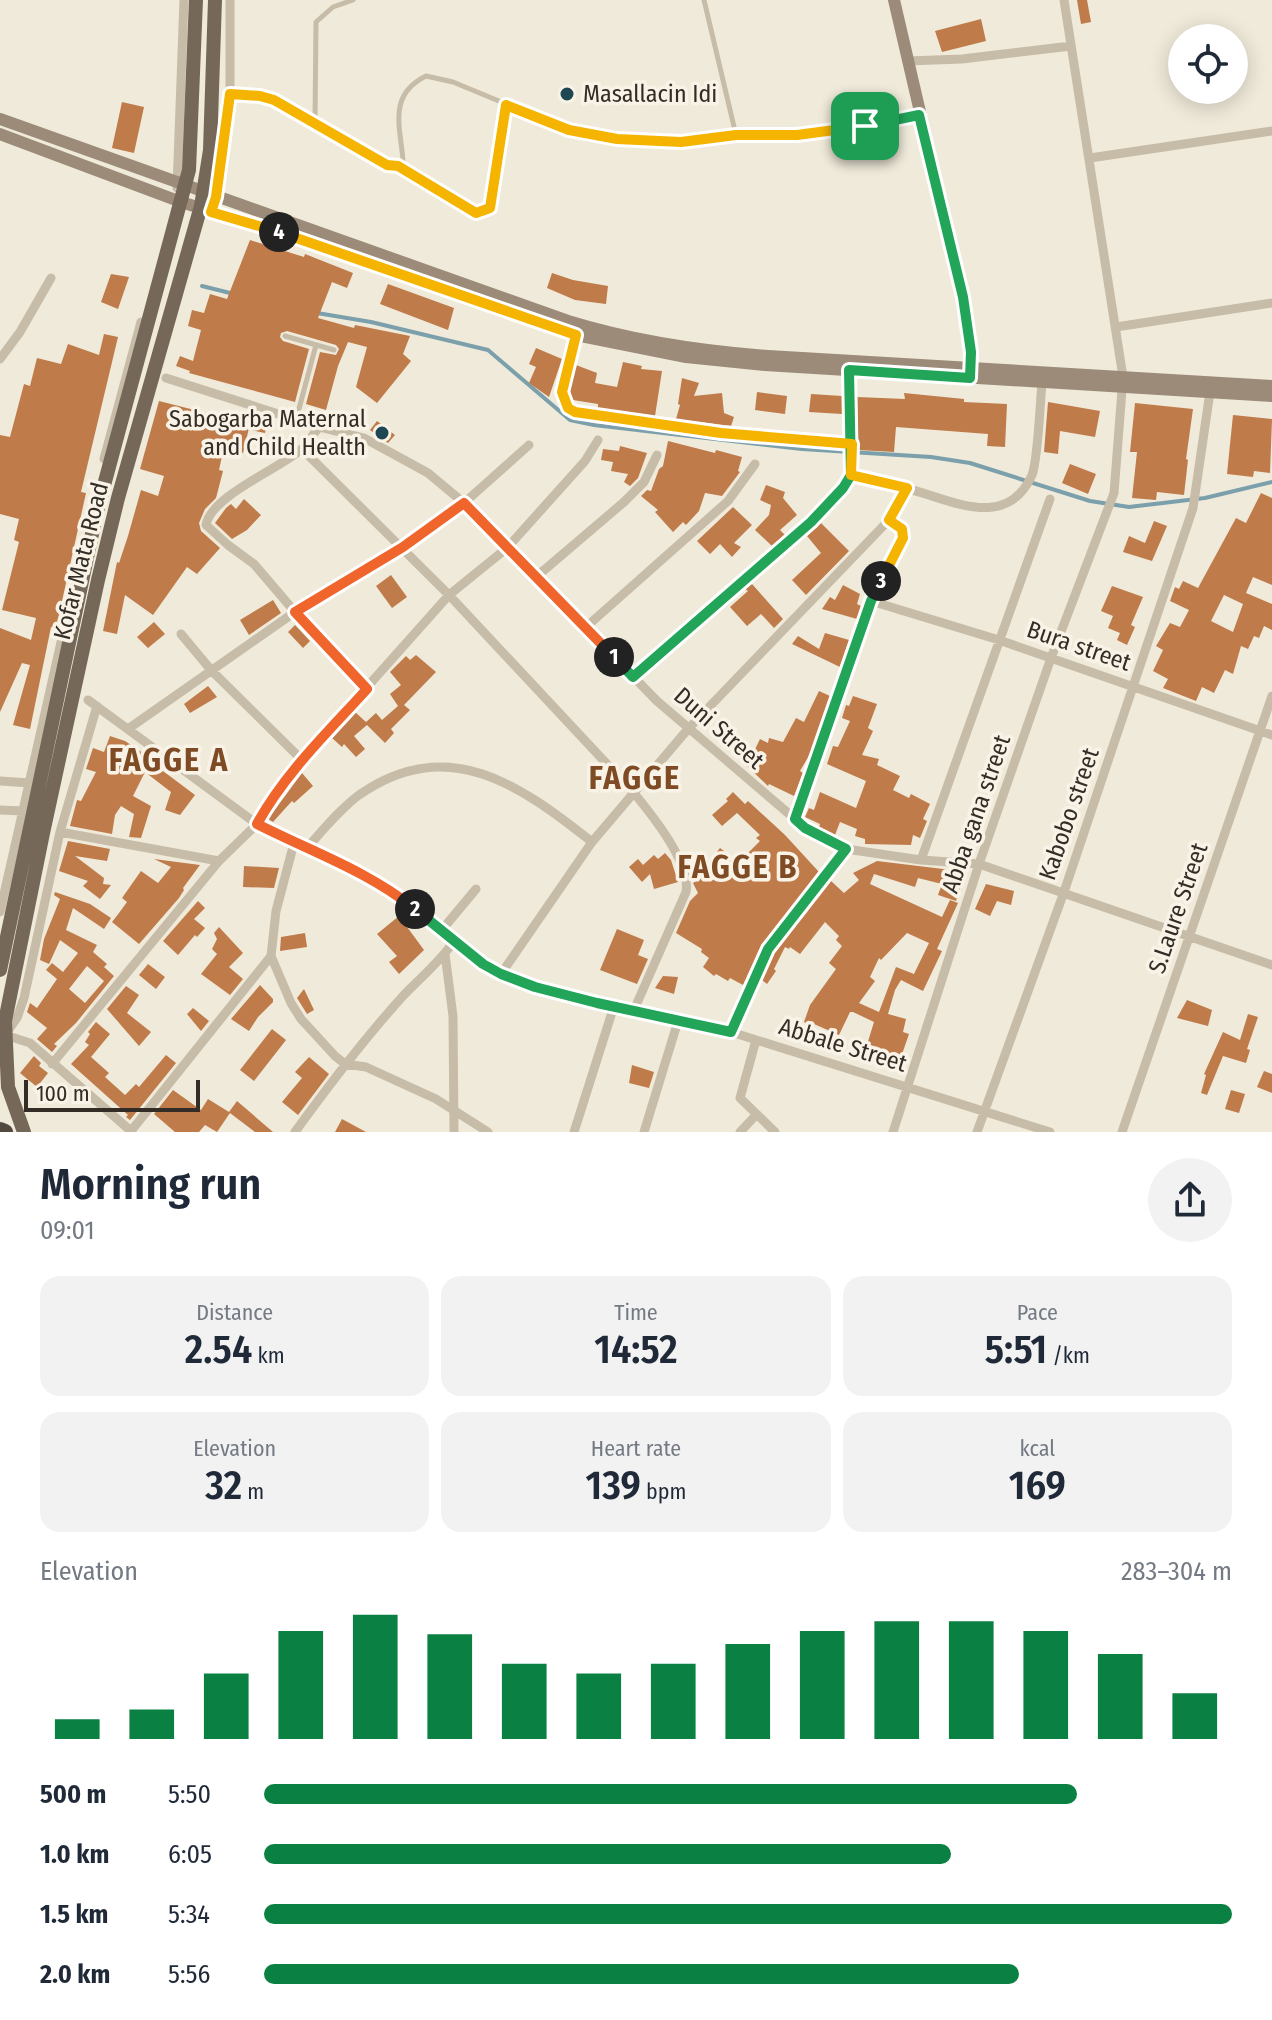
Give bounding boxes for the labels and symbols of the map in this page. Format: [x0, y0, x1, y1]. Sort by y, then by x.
place label: Masallacin Idi [583, 80, 717, 108]
marker: Masallacin Idi [558, 85, 576, 103]
pin [831, 92, 899, 160]
pin: 4 [259, 212, 299, 252]
place label: Sabogarba Maternal and Child Health [169, 405, 366, 461]
marker: Sabogarba Maternal and Child Health [373, 424, 391, 442]
street label: Kofar Mata Road [48, 479, 114, 643]
pin: 3 [861, 561, 901, 601]
street label: Bura street [1023, 615, 1135, 677]
pin: 1 [594, 637, 634, 677]
street label: Duni Street [668, 681, 770, 775]
street label: Abba gana street [936, 731, 1016, 897]
district label: FAGGE A [109, 741, 229, 779]
street label: Kabobo street [1033, 744, 1105, 884]
district label: FAGGE [589, 759, 681, 797]
street label: S.Laure Street [1143, 839, 1213, 977]
district label: FAGGE B [677, 848, 799, 886]
pin: 2 [395, 889, 435, 929]
street label: Abbale Street [776, 1012, 910, 1078]
scale bar [24, 1076, 200, 1112]

